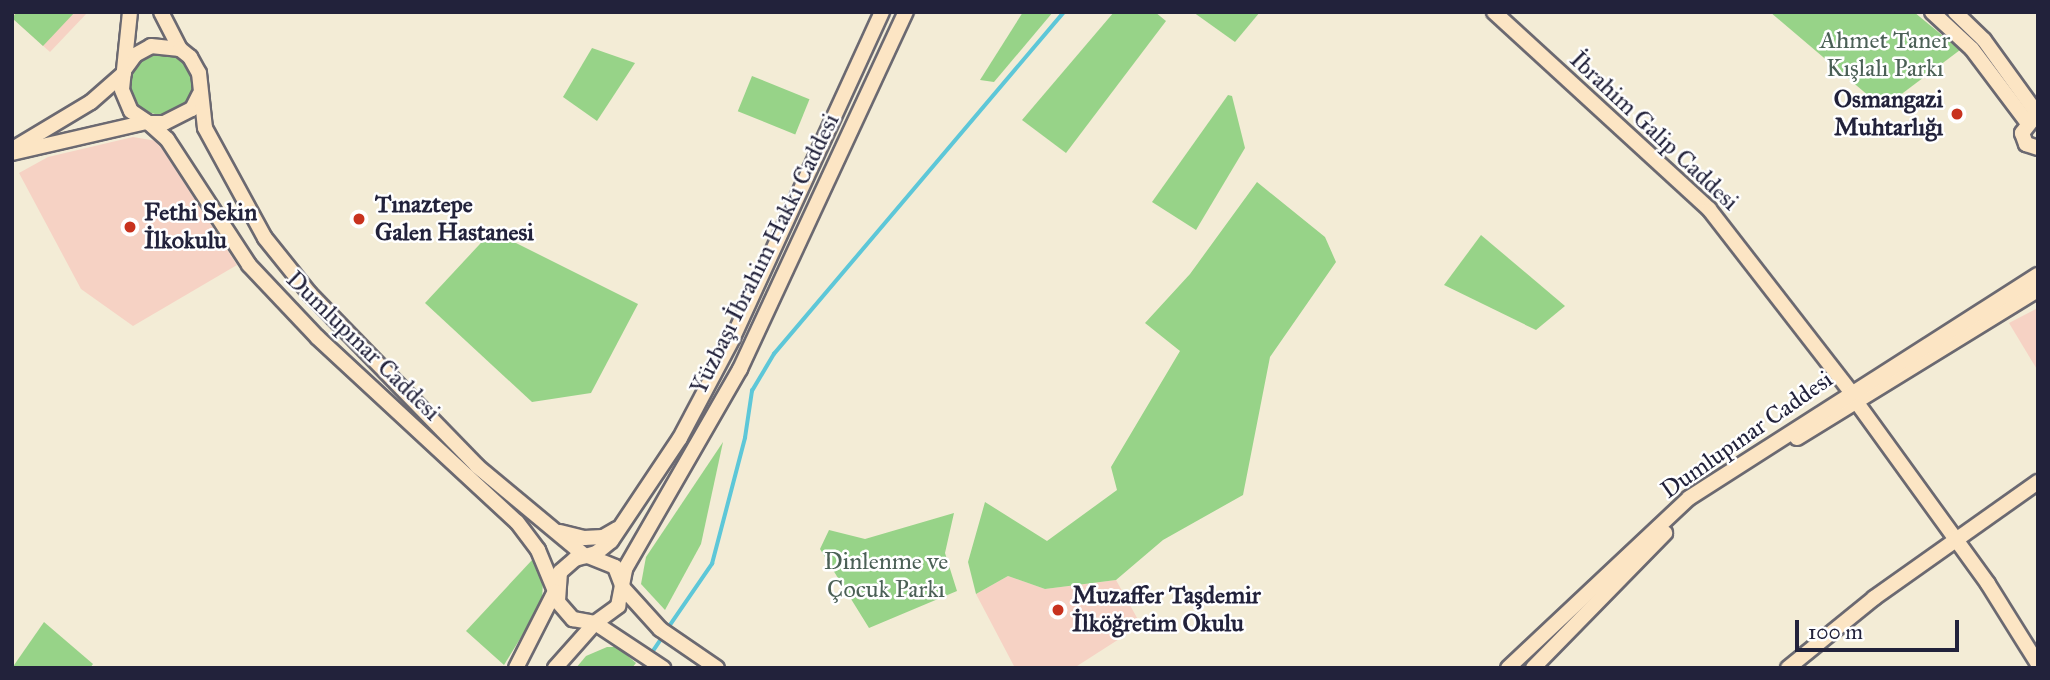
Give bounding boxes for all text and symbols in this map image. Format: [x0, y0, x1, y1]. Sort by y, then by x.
park label: Ahmet Taner Kışlalı Parkı [1820, 27, 1950, 83]
street label: İbrahim Galip Caddesi [1564, 45, 1744, 217]
place label: Osmangazi Muhtarlığı [1834, 86, 1943, 142]
marker: Osmangazi Muhtarlığı [1949, 106, 1965, 122]
street label: Yüzbaşı İbrahim Hakkı Caddesi [684, 109, 846, 399]
place label: Tınaztepe Galen Hastanesi [375, 191, 534, 247]
place label: Fethi Sekin İlkokulu [144, 199, 257, 255]
marker: Tınaztepe Galen Hastanesi [349, 209, 369, 229]
marker: Fethi Sekin İlkokulu [122, 219, 138, 235]
street label: Dumlupınar Caddesi [280, 265, 446, 427]
street label: Dumlupınar Caddesi [1656, 365, 1838, 505]
park label: Dinlenme ve Çocuk Parkı [824, 548, 948, 604]
place label: Muzaffer Taşdemir İlköğretim Okulu [1072, 582, 1261, 638]
marker: Muzaffer Taşdemir İlköğretim Okulu [1050, 602, 1066, 618]
scale bar [1798, 606, 1962, 650]
text: 100 m [1808, 619, 1863, 645]

